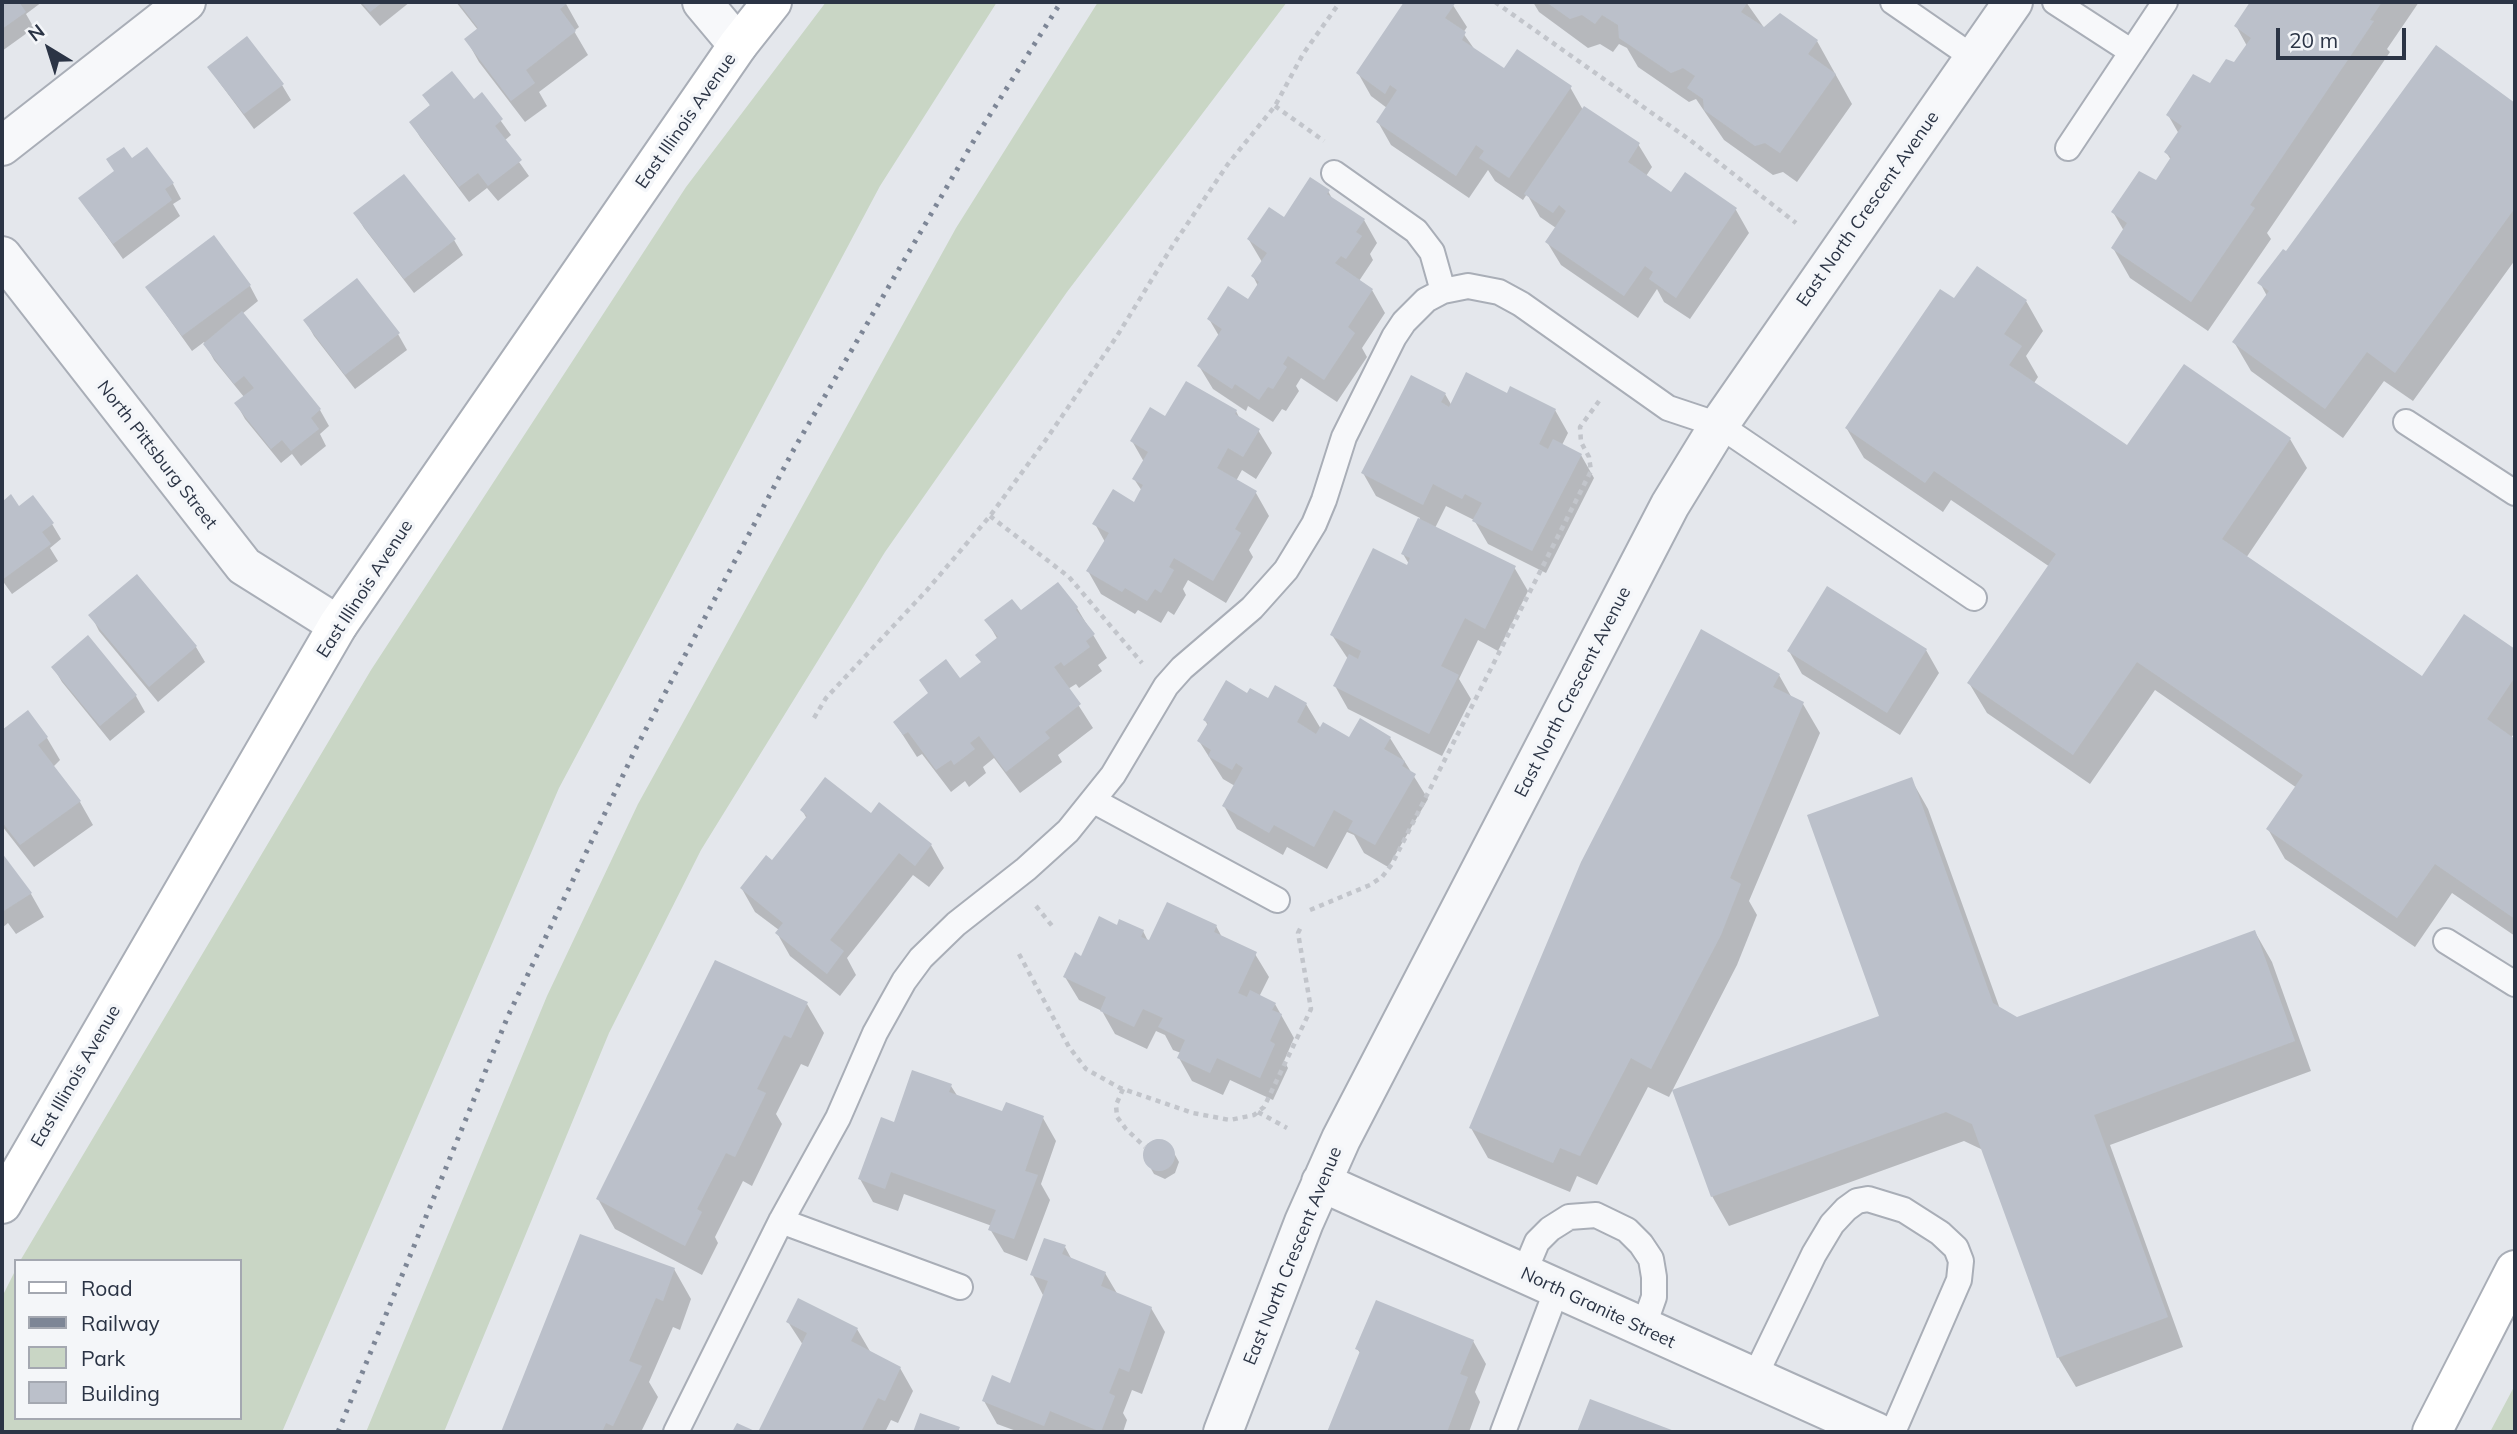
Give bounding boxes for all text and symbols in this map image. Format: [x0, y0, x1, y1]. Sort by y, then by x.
north arrow [14, 14, 84, 84]
scale bar [2279, 14, 2408, 58]
text: N [23, 19, 49, 46]
text: 20 m [2289, 27, 2338, 53]
street label: East Illinois Avenue [631, 49, 741, 193]
street label: East North Crescent Avenue [1792, 107, 1944, 311]
street label: North Pittsburg Street [92, 376, 222, 534]
street label: East Illinois Avenue [312, 516, 418, 662]
street label: East North Crescent Avenue [1510, 583, 1636, 801]
street label: East Illinois Avenue [27, 1001, 125, 1151]
street label: East North Crescent Avenue [1239, 1144, 1347, 1368]
legend [14, 1259, 242, 1420]
street label: North Granite Street [1517, 1263, 1679, 1353]
text: Road [81, 1275, 132, 1301]
text: Railway [81, 1310, 160, 1336]
text: Park [81, 1345, 125, 1371]
text: Building [81, 1380, 160, 1406]

